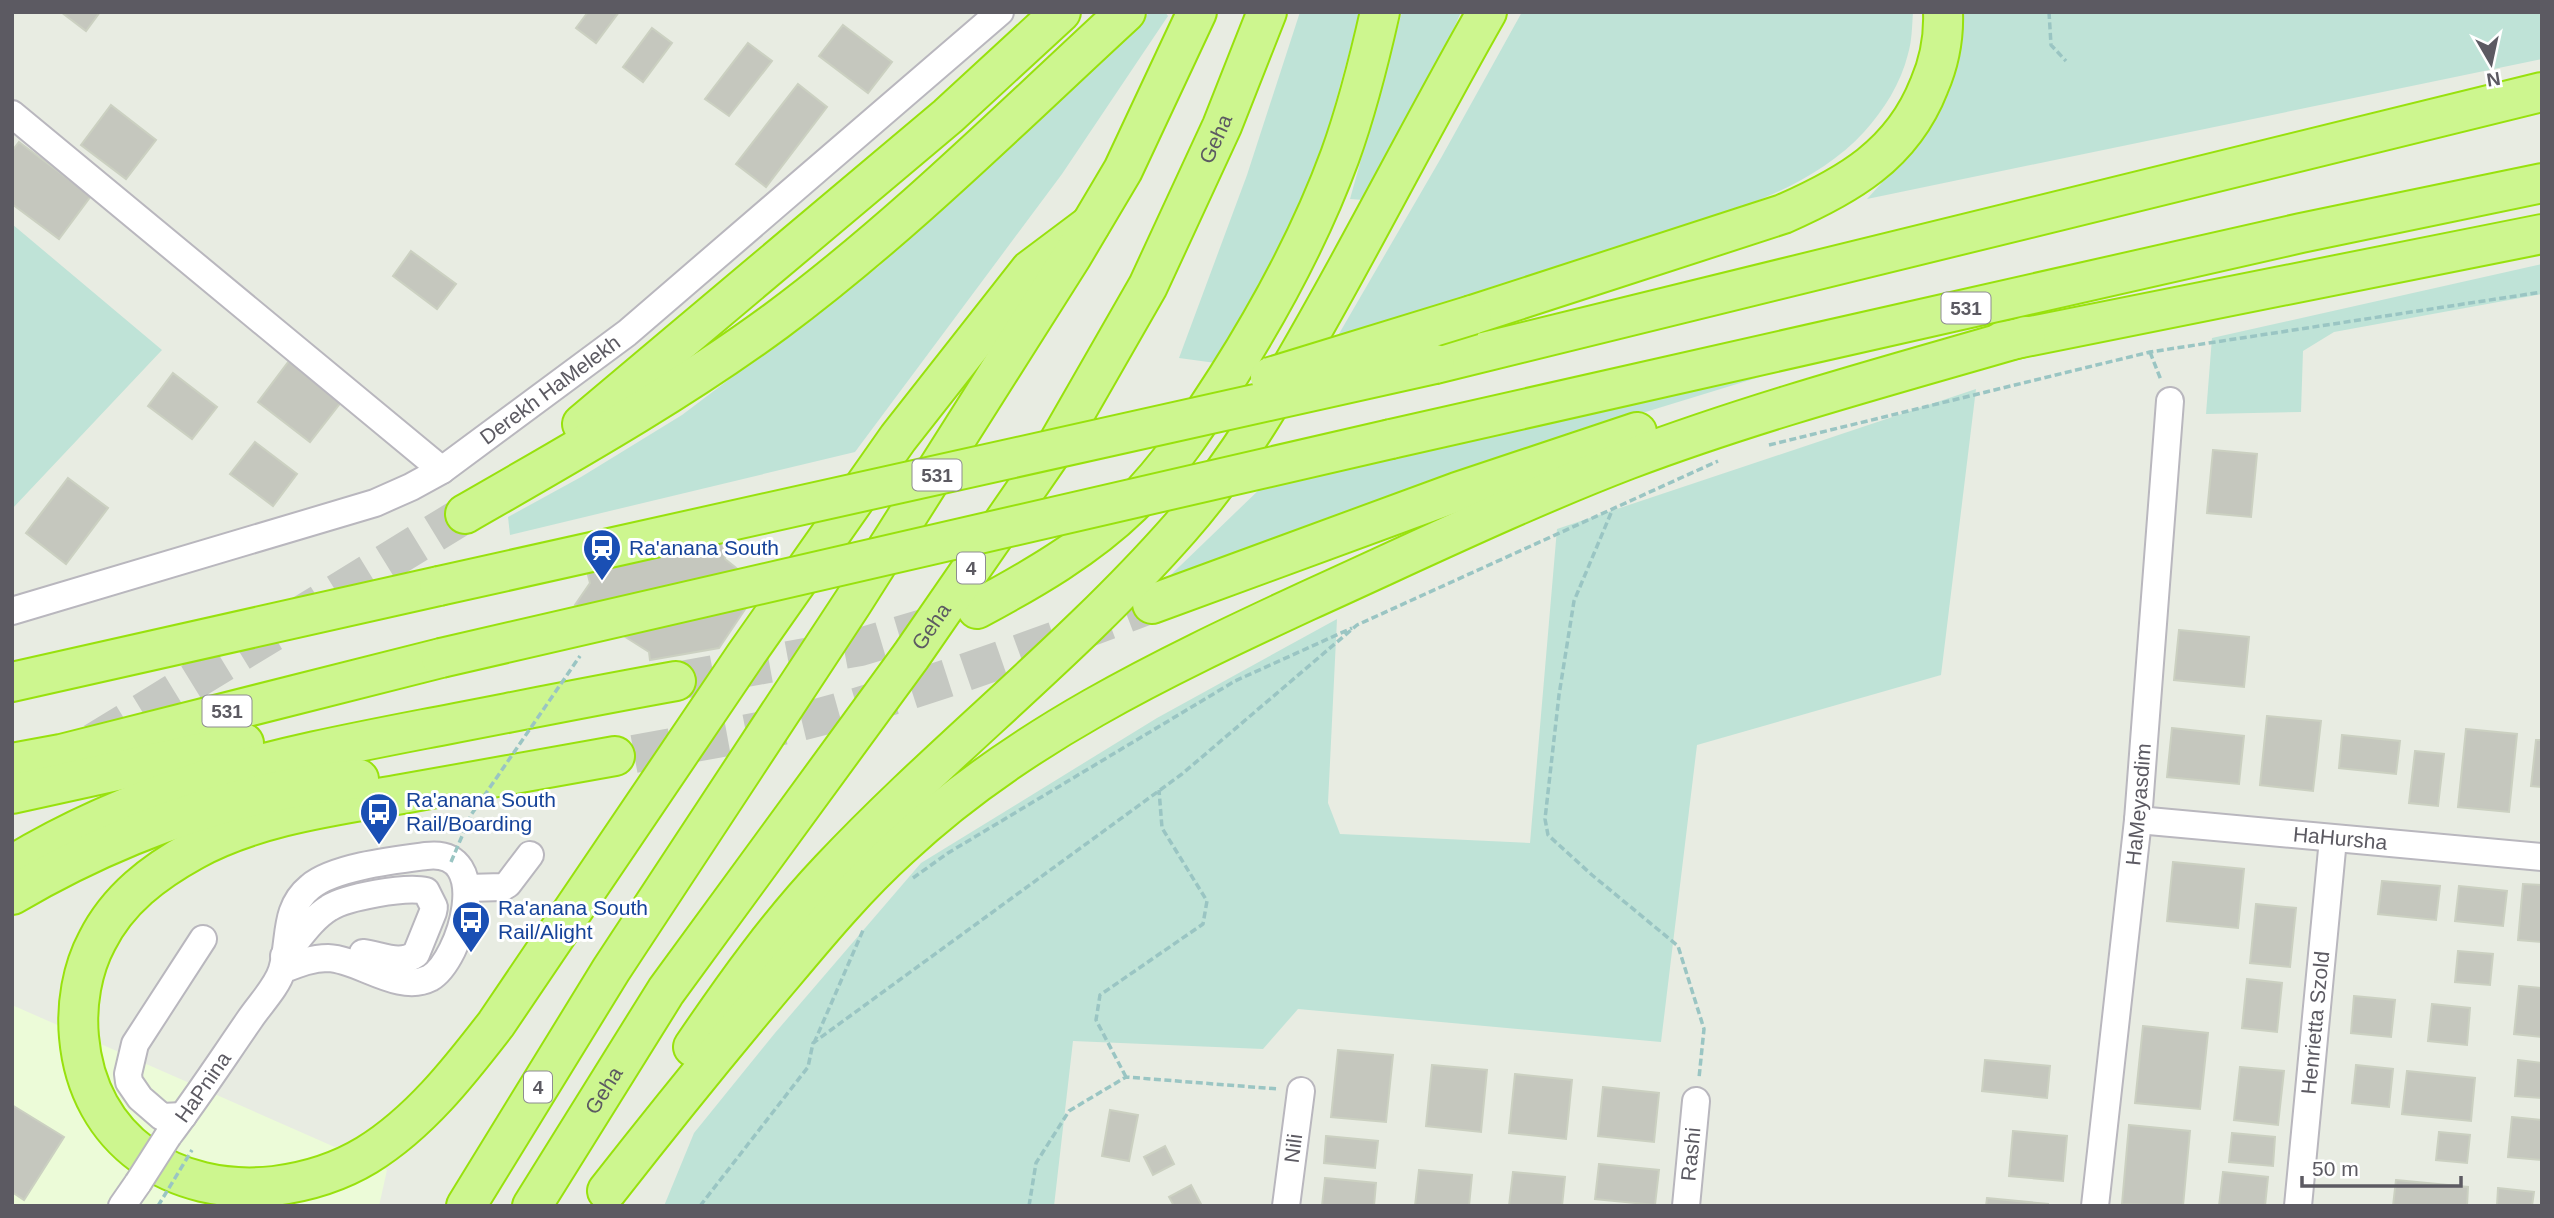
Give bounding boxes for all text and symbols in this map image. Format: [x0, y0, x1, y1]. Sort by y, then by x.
north arrow [2456, 28, 2526, 98]
text: N [2485, 68, 2502, 91]
street label: Geha [1194, 111, 1236, 167]
road number: 531 [1941, 292, 1990, 324]
street label: Derekh HaMelekh [475, 330, 624, 449]
road number: 531 [912, 460, 962, 490]
station icon: Ra'anana South [581, 527, 623, 582]
place label: Ra'anana South [629, 536, 779, 559]
road number: 4 [957, 552, 985, 583]
street label: Geha [907, 598, 955, 654]
road number: 531 [202, 696, 252, 726]
street label: HaMeyasdim [2121, 742, 2155, 867]
place label: Ra'anana South Rail/Boarding [406, 788, 556, 835]
bus stop icon: Ra'anana South Rail/Boarding [358, 791, 400, 846]
street label: HaHursha [2292, 822, 2389, 854]
place label: Ra'anana South Rail/Alight [498, 896, 648, 943]
bus stop icon: Ra'anana South Rail/Alight [450, 899, 492, 954]
street label: Henrietta Szold [2297, 950, 2333, 1095]
street label: HaPnina [170, 1047, 235, 1127]
street label: Geha [580, 1062, 627, 1118]
road number: 4 [524, 1072, 552, 1102]
street label: Rashi [1676, 1126, 1704, 1182]
street label: Nili [1280, 1132, 1306, 1164]
scale bar [2302, 1144, 2461, 1188]
text: 50 m [2312, 1157, 2359, 1180]

